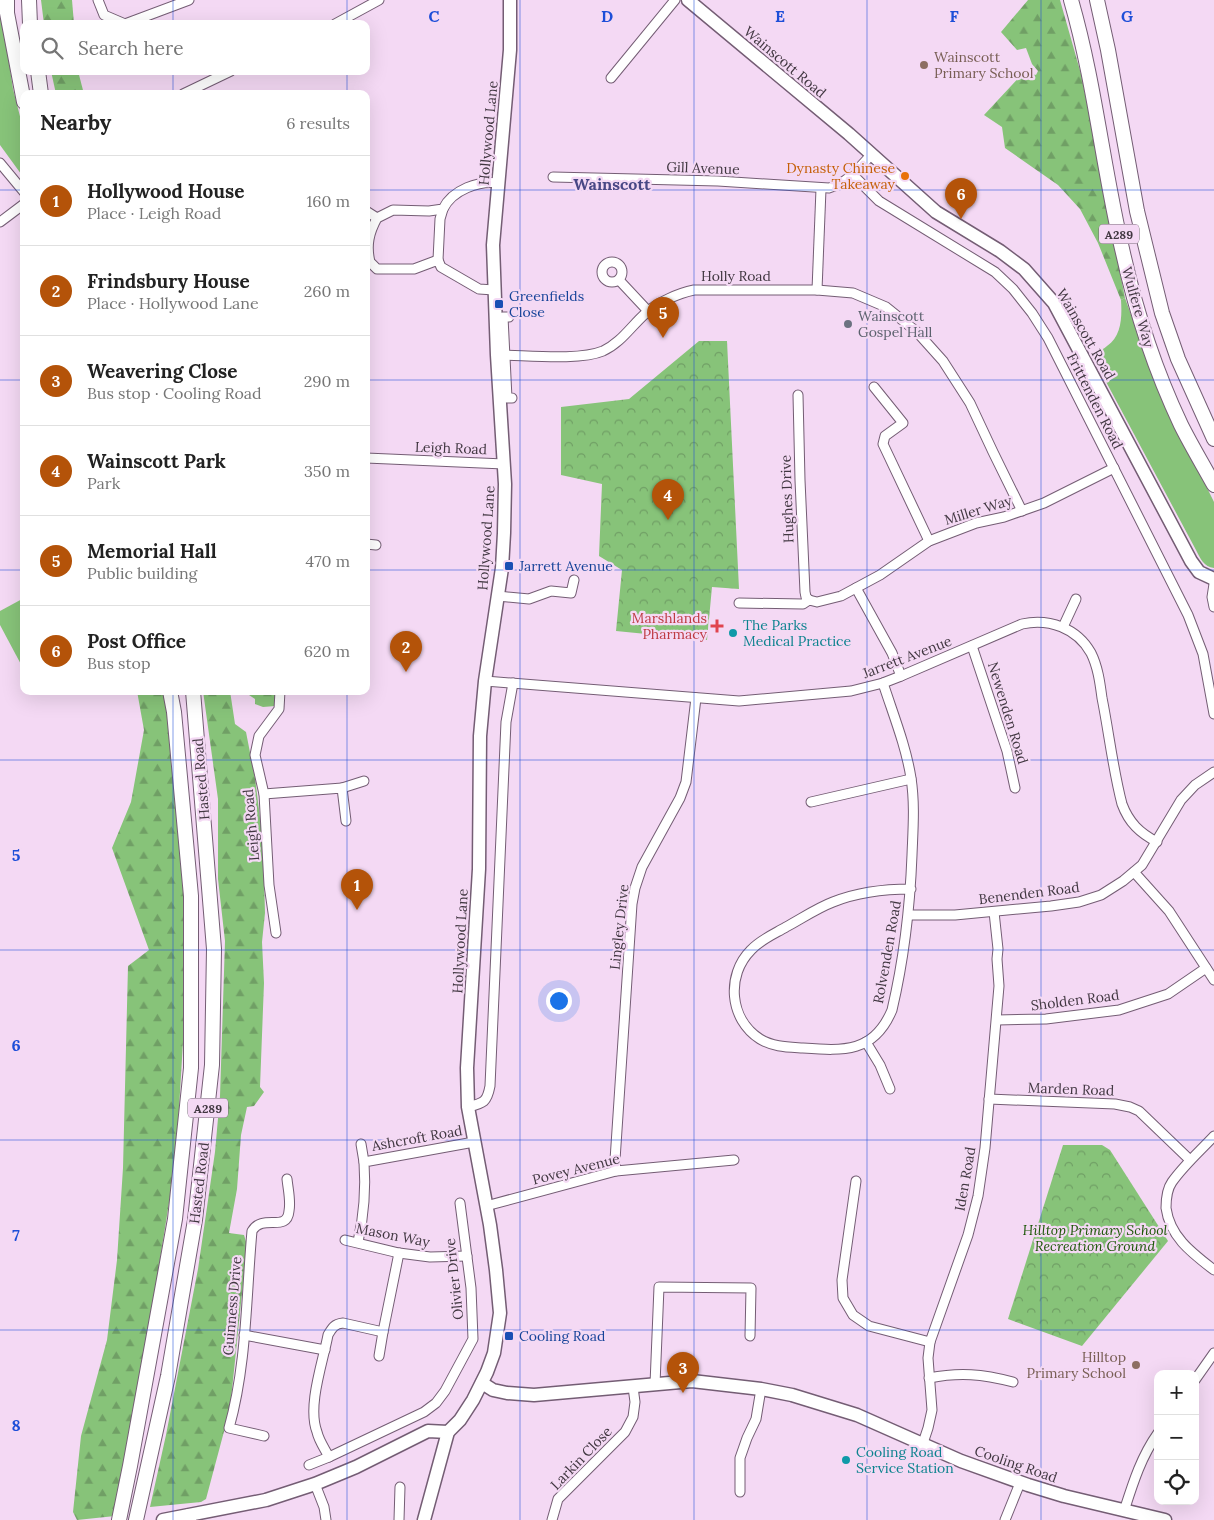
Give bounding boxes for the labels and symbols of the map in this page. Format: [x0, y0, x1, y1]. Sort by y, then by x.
text: C [428, 6, 440, 26]
text: D [601, 6, 613, 26]
text: E [775, 6, 785, 26]
text: F [949, 6, 959, 26]
text: G [1121, 6, 1133, 26]
street label: Wainscott Road [740, 22, 830, 102]
place label: Wainscott Primary School [934, 48, 1034, 82]
marker: Wainscott Primary School [918, 59, 930, 71]
street label: Hollywood Lane [474, 80, 502, 186]
street label: Gill Avenue [666, 158, 740, 178]
place label: Dynasty Chinese Takeaway [786, 159, 896, 193]
marker: Dynasty Chinese Takeaway [899, 170, 911, 182]
district label: Wainscott [573, 174, 651, 194]
pin: 6 [945, 178, 977, 219]
road number: A289 [1099, 224, 1139, 243]
street label: Wulfere Way [1118, 265, 1158, 350]
street label: Holly Road [701, 267, 771, 285]
street label: Wainscott Road [1053, 285, 1119, 383]
place label: Greenfields Close [509, 287, 584, 321]
pin: 5 [647, 297, 679, 338]
marker: Greenfields Close [493, 298, 505, 310]
place label: Wainscott Gospel Hall [858, 307, 933, 341]
marker: Wainscott Gospel Hall [842, 318, 854, 330]
street label: Frittenden Road [1063, 350, 1127, 452]
street label: Leigh Road [415, 438, 487, 458]
street label: Hughes Drive [776, 454, 798, 543]
pin: 4 [652, 479, 684, 520]
street label: Hollywood Lane [473, 485, 499, 591]
street label: Miller Way [942, 491, 1014, 529]
place label: Jarrett Avenue [518, 557, 613, 575]
marker: Jarrett Avenue [503, 560, 515, 572]
place label: Marshlands Pharmacy [632, 609, 708, 643]
place label: The Parks Medical Practice [743, 616, 851, 650]
marker: Marshlands Pharmacy [711, 620, 723, 632]
marker: The Parks Medical Practice [727, 627, 739, 639]
pin: 2 [390, 631, 422, 672]
street label: Jarrett Avenue [859, 632, 954, 683]
street label: Newenden Road [984, 660, 1032, 766]
street label: Hasted Road [188, 737, 214, 821]
street label: Leigh Road [239, 788, 263, 862]
text: 5 [12, 845, 21, 865]
pin: 1 [341, 869, 373, 910]
street label: Benenden Road [978, 878, 1080, 908]
street label: Lingley Drive [606, 883, 632, 971]
street label: Hollywood Lane [448, 888, 472, 994]
street label: Rolvenden Road [869, 899, 905, 1005]
street label: Sholden Road [1030, 986, 1120, 1014]
your location [546, 988, 572, 1014]
text: 6 [11, 1035, 21, 1055]
street label: Marden Road [1027, 1078, 1115, 1100]
road number: A289 [188, 1098, 228, 1118]
street label: Ashcroft Road [369, 1121, 464, 1155]
street label: Hasted Road [185, 1141, 213, 1225]
street label: Iden Road [950, 1145, 980, 1213]
street label: Povey Avenue [530, 1149, 622, 1189]
street label: Mason Way [355, 1219, 432, 1251]
park label: Hilltop Primary School Recreation Ground [1023, 1221, 1168, 1255]
text: 7 [12, 1225, 20, 1245]
street label: Olivier Drive [441, 1237, 467, 1321]
street label: Guinness Drive [219, 1255, 245, 1356]
place label: Cooling Road [519, 1327, 605, 1345]
marker: Cooling Road [503, 1330, 515, 1342]
place label: Hilltop Primary School [1026, 1348, 1126, 1382]
pin: 3 [667, 1352, 699, 1393]
marker: Hilltop Primary School [1130, 1359, 1142, 1371]
text: 8 [11, 1415, 21, 1435]
street label: Larkin Close [546, 1422, 616, 1493]
street label: Cooling Road [972, 1441, 1060, 1487]
place label: Cooling Road Service Station [856, 1443, 954, 1477]
marker: Cooling Road Service Station [840, 1454, 852, 1466]

